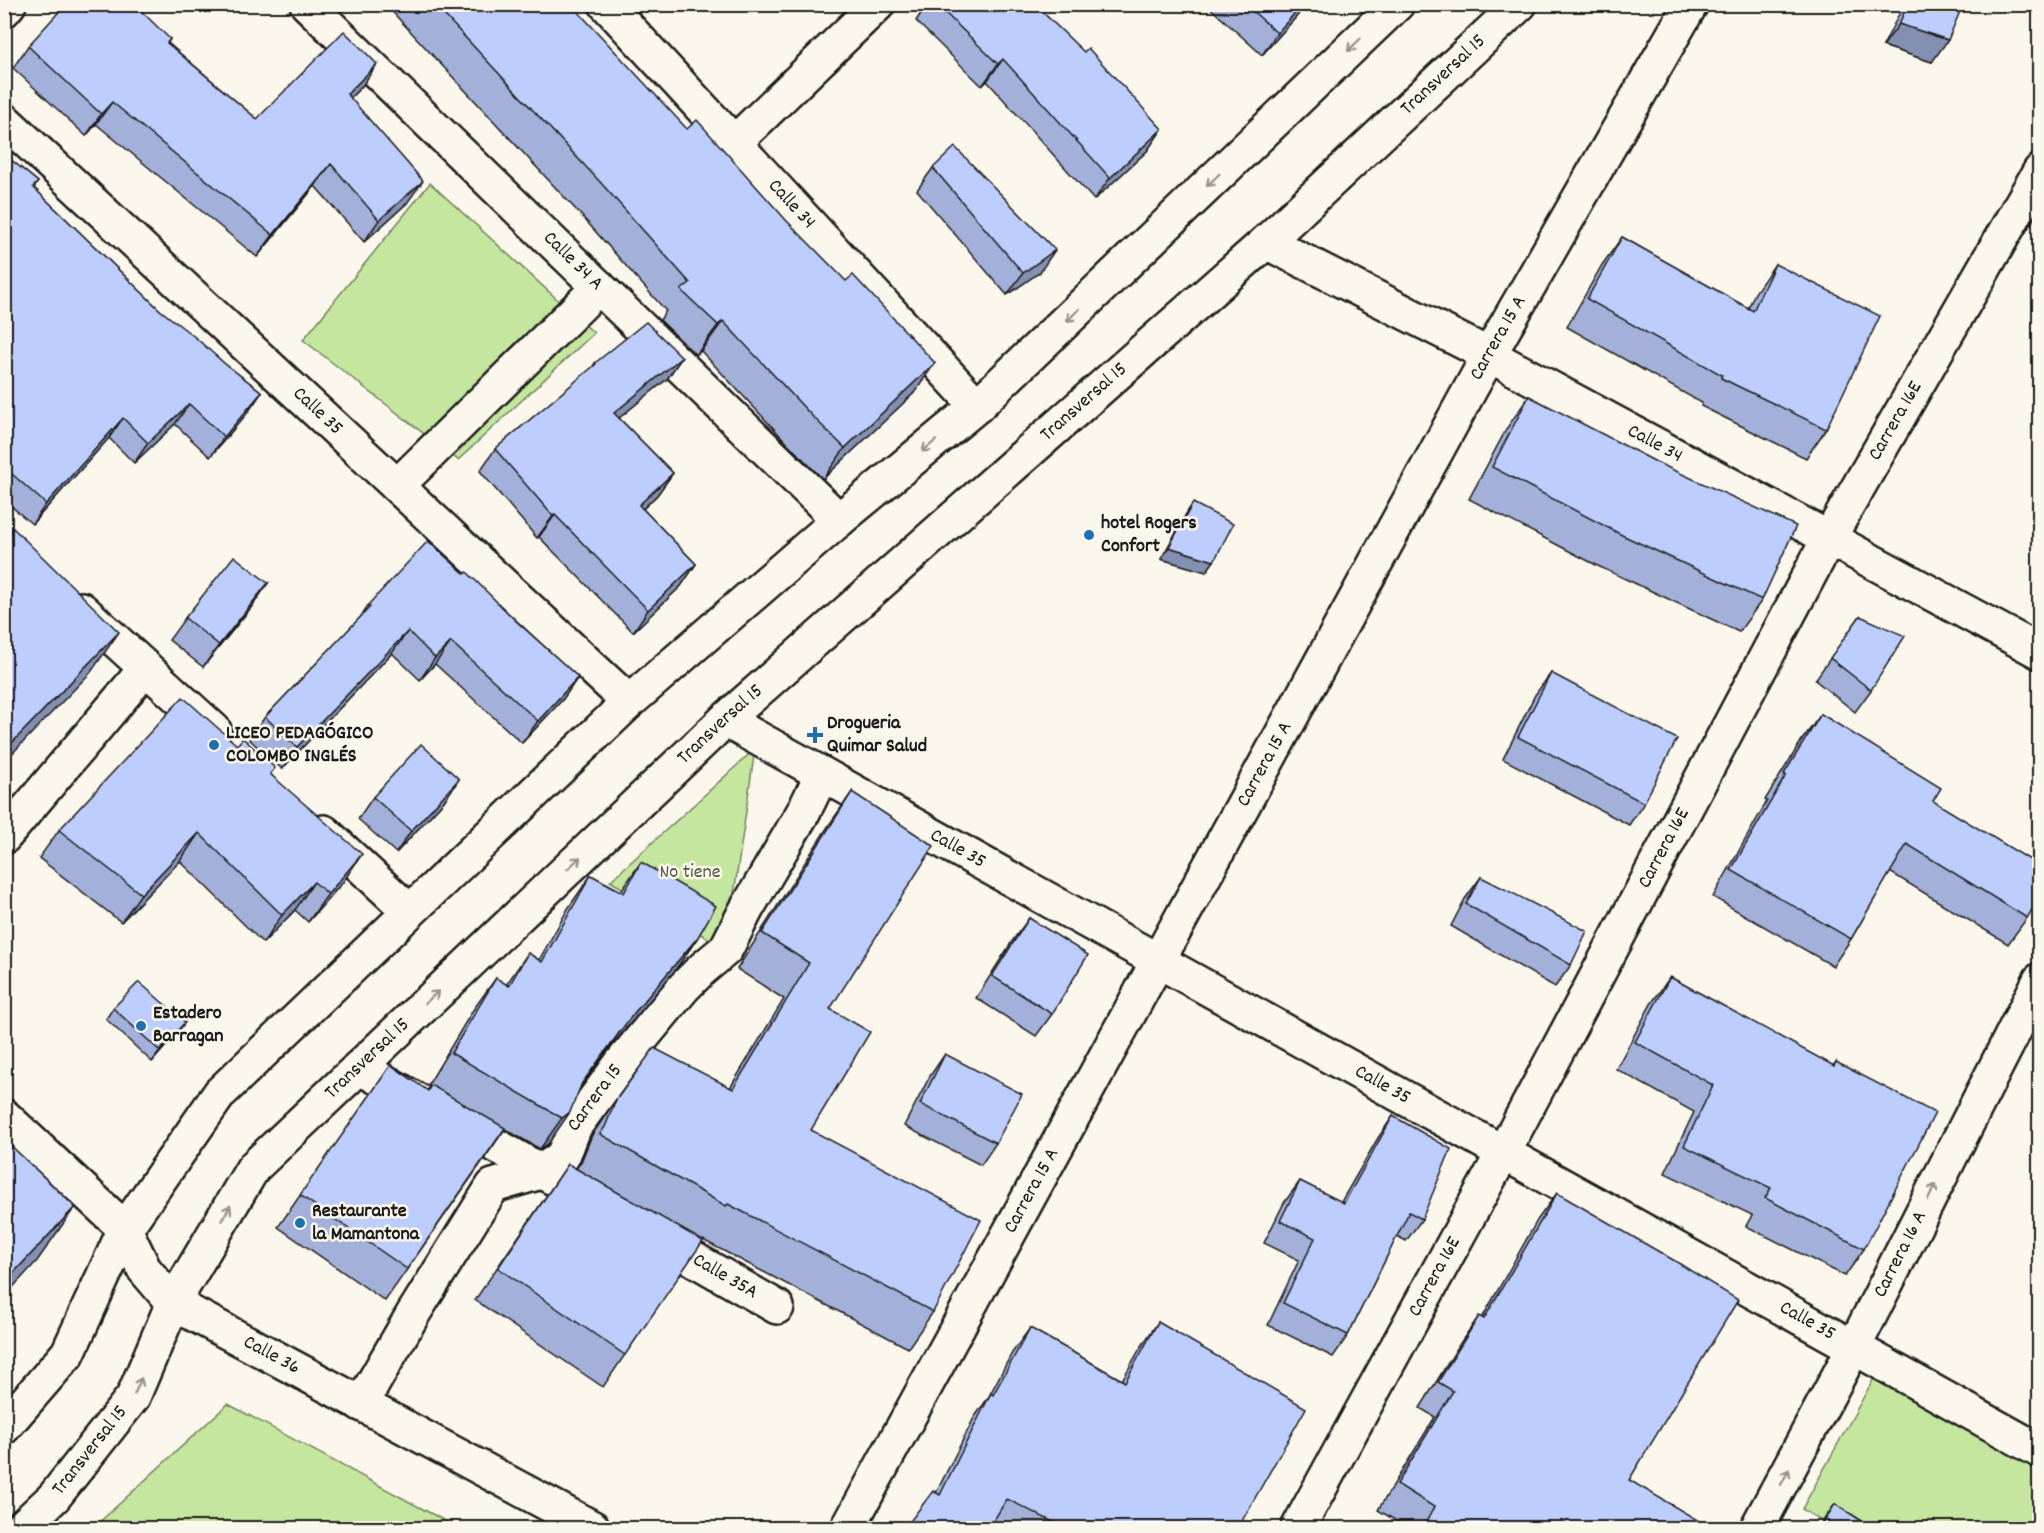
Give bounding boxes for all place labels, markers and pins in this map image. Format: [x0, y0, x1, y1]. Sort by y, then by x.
place label: hotel Rogers Confort [1101, 510, 1197, 561]
marker: hotel Rogers Confort [1082, 528, 1096, 542]
place label: Drogueria Quimar Salud [827, 710, 927, 761]
place label: LICEO PEDAGÓGICO COLOMBO INGLÉS [226, 720, 373, 771]
marker: Drogueria Quimar Salud [808, 728, 822, 742]
marker: LICEO PEDAGÓGICO COLOMBO INGLÉS [207, 738, 221, 752]
place label: Estadero Barragan [153, 1000, 223, 1051]
marker: Estadero Barragan [134, 1019, 148, 1033]
place label: Restaurante la Mamantona [312, 1198, 420, 1249]
marker: Restaurante la Mamantona [293, 1216, 307, 1230]

